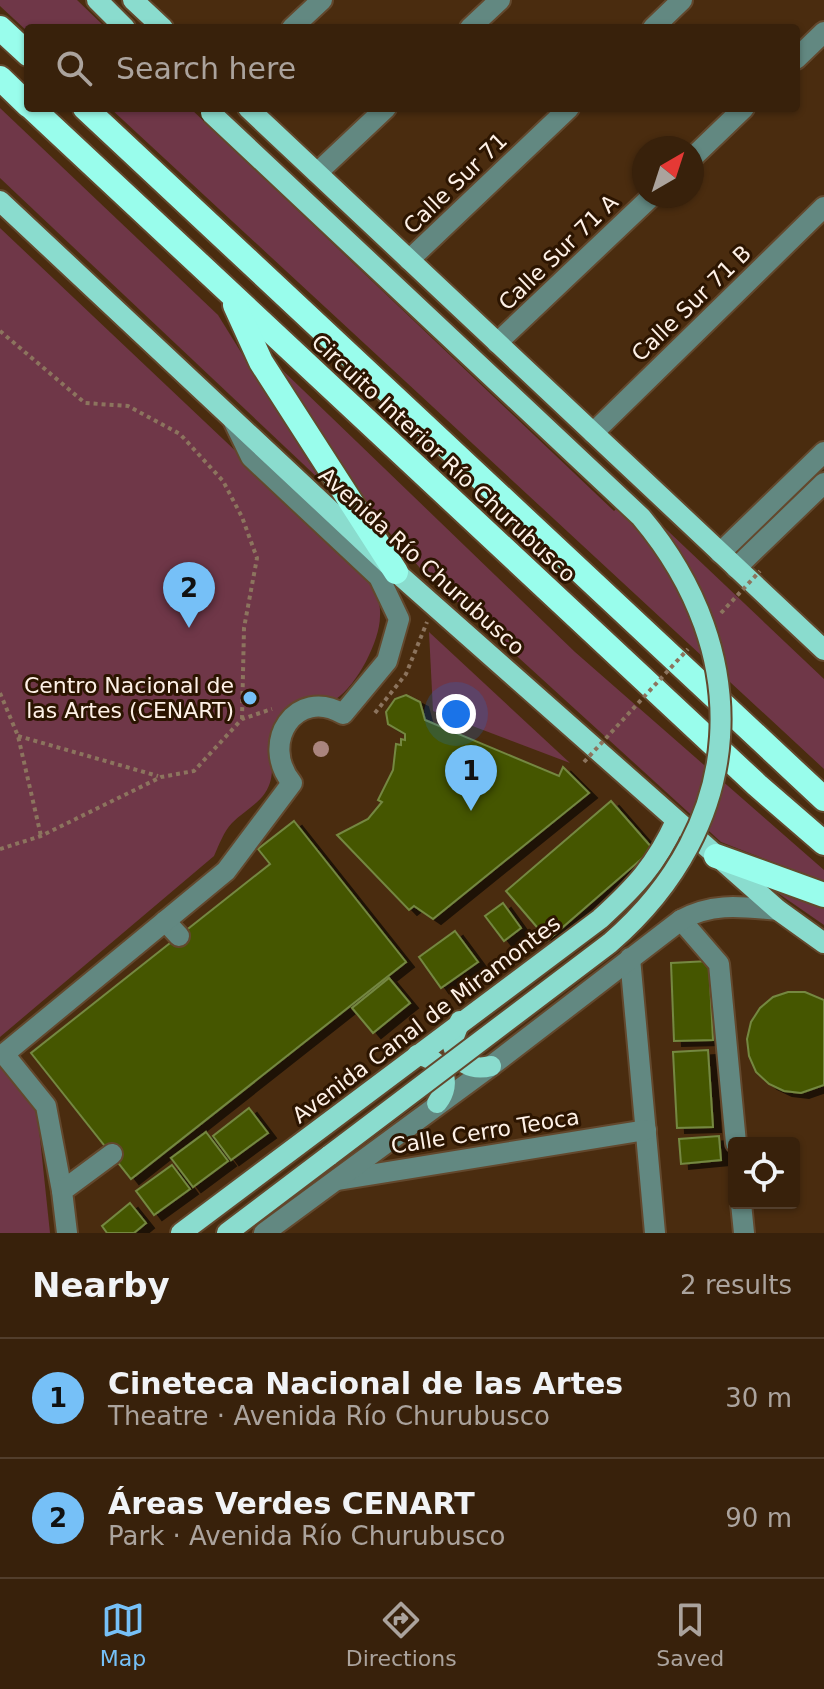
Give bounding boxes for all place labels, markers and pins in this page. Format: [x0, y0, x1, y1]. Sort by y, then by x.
pin: 2 [163, 562, 215, 628]
place label: Centro Nacional de las Artes (CENART) [24, 673, 234, 723]
marker: Centro Nacional de las Artes (CENART) [241, 689, 259, 707]
pin: 1 [445, 745, 497, 811]

